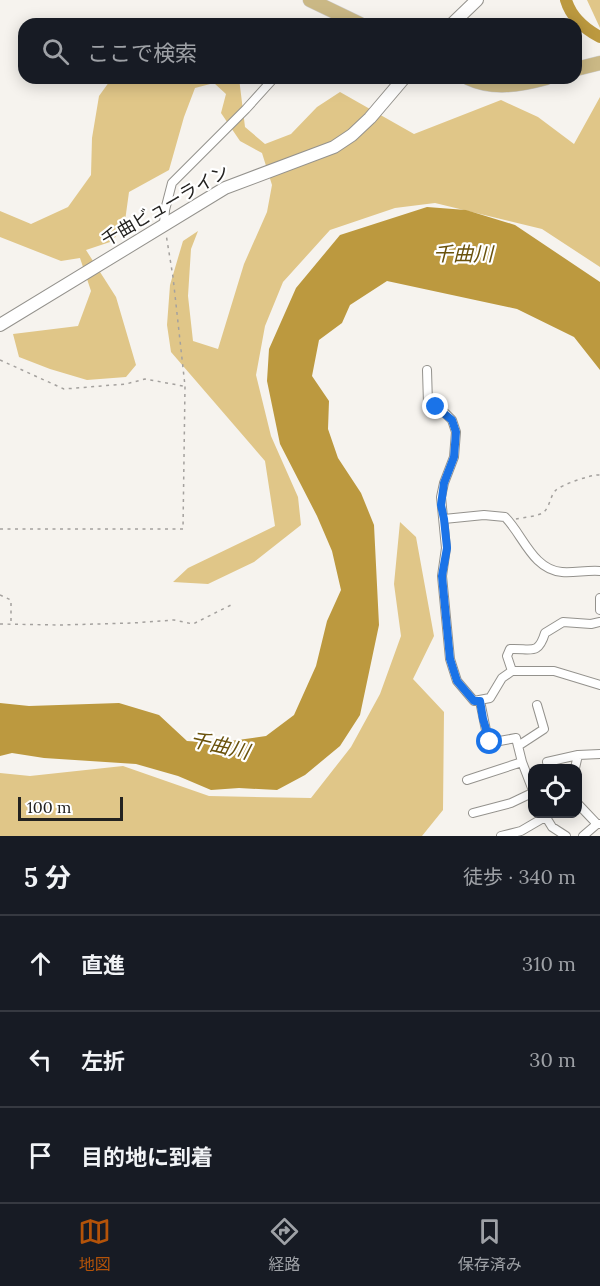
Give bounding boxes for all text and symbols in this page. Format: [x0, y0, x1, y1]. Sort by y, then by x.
search box [18, 18, 582, 84]
icon: search [39, 35, 72, 68]
text: ここで検索 [87, 39, 197, 67]
street label: 千曲ビューライン [97, 159, 233, 251]
water label: 千曲川 [433, 241, 495, 266]
route end [422, 393, 448, 419]
water label: 千曲川 [188, 726, 254, 764]
route start [476, 728, 502, 754]
map controls [528, 764, 582, 818]
button: locate [528, 764, 582, 818]
scale bar [18, 794, 123, 822]
text: 100 m [27, 797, 71, 817]
text: 5 分 [24, 861, 71, 894]
text: 徒歩 · 340 m [463, 864, 576, 889]
icon: ahead [24, 947, 57, 980]
text: 直進 [81, 951, 125, 979]
text: 310 m [522, 951, 576, 976]
icon: left [24, 1043, 57, 1076]
text: 左折 [81, 1047, 125, 1075]
text: 30 m [529, 1047, 576, 1072]
icon: arrive [24, 1139, 57, 1172]
text: 目的地に到着 [81, 1143, 213, 1171]
tab: 地図 [78, 1215, 111, 1275]
tab: 経路 [268, 1215, 301, 1275]
tab: 保存済み [458, 1215, 522, 1275]

